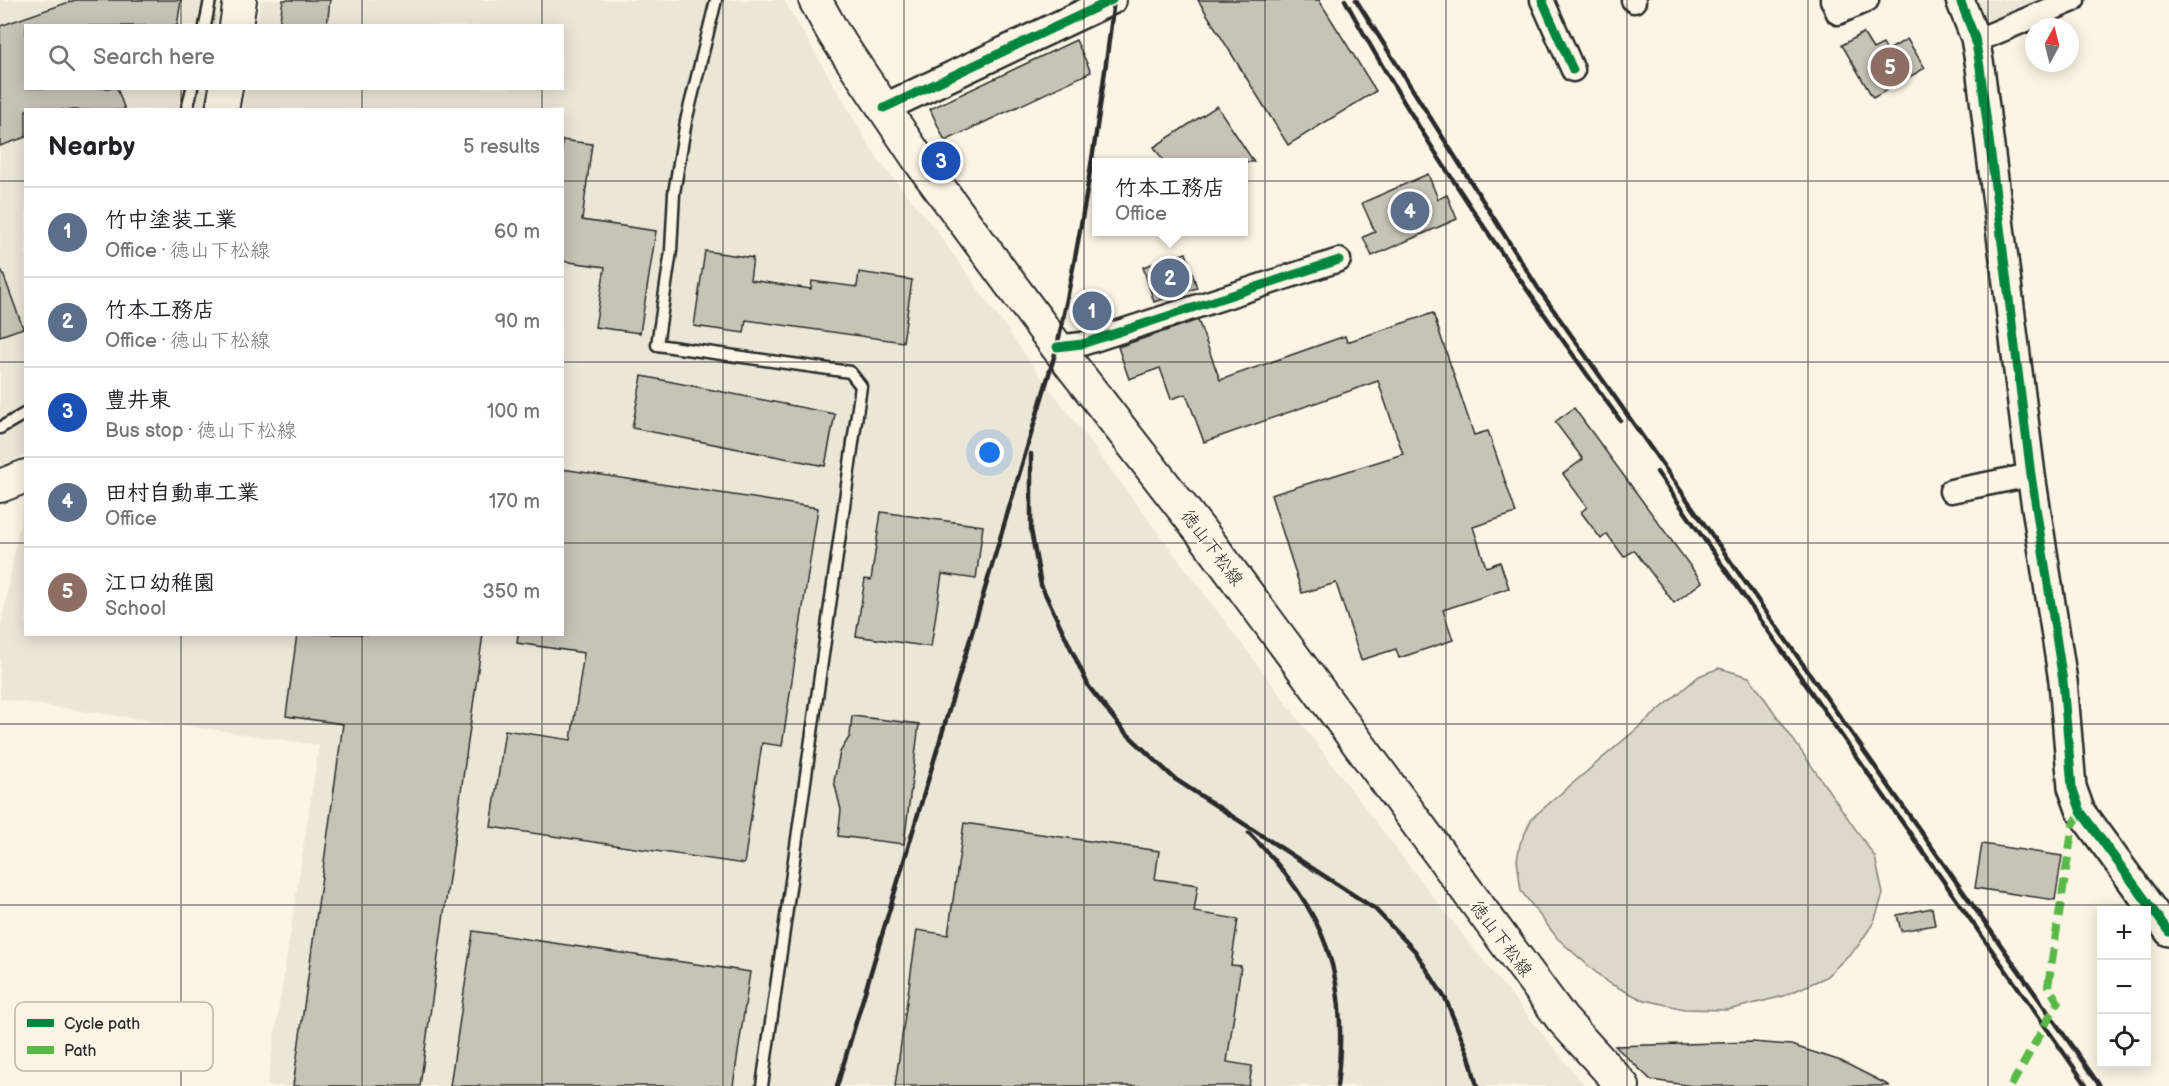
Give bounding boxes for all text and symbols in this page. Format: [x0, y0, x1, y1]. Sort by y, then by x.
north arrow [2025, 18, 2079, 72]
search box [24, 24, 564, 90]
icon: search [45, 41, 78, 74]
text: Search here [93, 44, 215, 71]
pin: 5 [1870, 44, 1910, 90]
text: Nearby [48, 132, 135, 163]
text: 5 results [463, 135, 540, 159]
pin: 3 [922, 138, 960, 184]
popup [1092, 158, 1248, 236]
text: 竹本工務店 [1115, 175, 1225, 202]
pin: 4 [1390, 188, 1430, 234]
text: Office [1115, 202, 1167, 226]
text: 竹中塗装工業 [105, 207, 237, 234]
text: 1 [63, 220, 72, 244]
text: 60 m [494, 220, 540, 244]
text: Office · 徳山下松線 [105, 239, 270, 263]
pin: 2 [1150, 256, 1190, 300]
pin: 1 [1072, 288, 1112, 334]
text: 竹本工務店 [105, 297, 215, 324]
text: 2 [62, 310, 73, 334]
text: 90 m [495, 310, 540, 334]
text: Office · 徳山下松線 [105, 329, 270, 353]
text: 豊井東 [105, 387, 171, 414]
text: 3 [62, 400, 73, 424]
text: 100 m [487, 400, 540, 424]
text: Bus stop · 徳山下松線 [105, 419, 297, 443]
your location [975, 438, 1004, 467]
text: 田村自動車工業 [105, 480, 259, 507]
text: 4 [62, 490, 73, 514]
text: 170 m [489, 490, 540, 514]
street label: 徳山下松線 [1177, 506, 1247, 590]
text: Office [105, 507, 157, 531]
text: 江口幼稚園 [105, 570, 215, 597]
text: 5 [62, 580, 73, 604]
text: 350 m [483, 580, 540, 604]
text: School [105, 597, 166, 621]
street label: 徳山下松線 [1466, 897, 1536, 981]
map controls [2097, 906, 2151, 1068]
button: + [2097, 906, 2151, 960]
button: − [2097, 960, 2151, 1014]
legend [15, 1002, 213, 1071]
button: locate [2097, 1014, 2151, 1068]
text: Cycle path [64, 1015, 140, 1034]
text: Path [64, 1042, 96, 1061]

